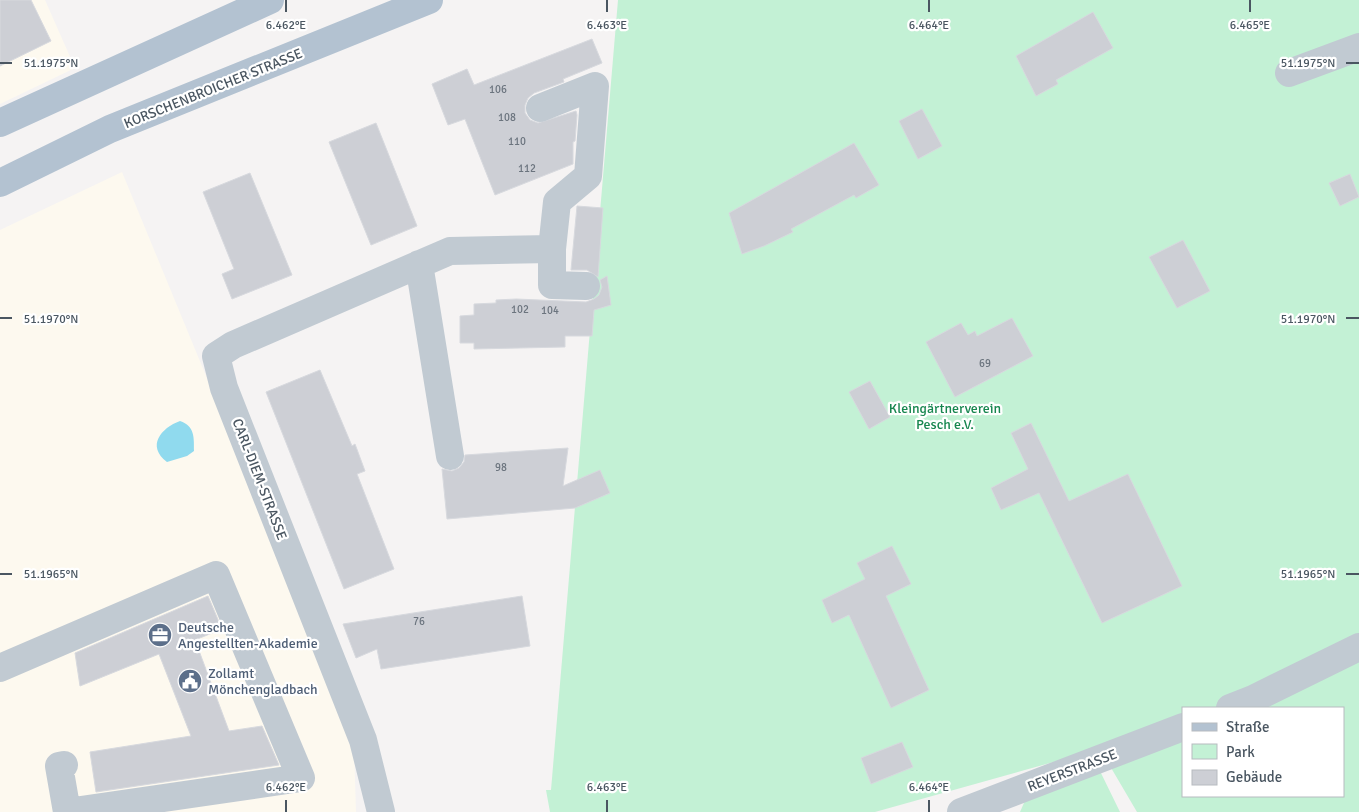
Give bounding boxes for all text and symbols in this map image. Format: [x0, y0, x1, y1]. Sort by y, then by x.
text: 6.462°E [266, 18, 306, 33]
text: 6.463°E [587, 18, 627, 33]
text: 6.464°E [909, 18, 949, 33]
text: 6.465°E [1230, 18, 1270, 33]
street label: KORSCHENBROICHER STRASSE [121, 45, 305, 132]
text: 51.1975°N [24, 56, 78, 71]
text: 51.1975°N [1281, 56, 1335, 71]
house number: 106 [489, 83, 507, 96]
house number: 108 [498, 111, 516, 124]
house number: 110 [508, 135, 526, 148]
house number: 112 [518, 162, 536, 175]
house number: 102 [511, 303, 529, 316]
house number: 104 [541, 304, 559, 317]
text: 51.1970°N [24, 312, 78, 327]
text: 51.1970°N [1281, 312, 1335, 327]
house number: 69 [979, 357, 991, 370]
park label: Kleingärtnerverein Pesch e.V. [889, 400, 1001, 433]
street label: CARL-DIEM-STRASSE [229, 416, 291, 542]
house number: 98 [495, 461, 507, 474]
text: 51.1965°N [24, 567, 78, 582]
text: 51.1965°N [1281, 567, 1335, 582]
house number: 76 [413, 615, 425, 628]
place label: Deutsche Angestellten-Akademie [178, 619, 318, 652]
office icon: Deutsche Angestellten-Akademie [147, 622, 173, 648]
place label: Zollamt Mönchengladbach [208, 665, 318, 698]
public building icon: Zollamt Mönchengladbach [177, 668, 203, 694]
legend [1182, 707, 1344, 797]
text: Straße [1226, 718, 1270, 736]
text: Park [1226, 743, 1255, 761]
street label: REYERSTRASSE [1025, 746, 1119, 795]
text: Gebäude [1226, 768, 1282, 786]
text: 6.462°E [266, 780, 306, 795]
text: 6.463°E [587, 780, 627, 795]
text: 6.464°E [909, 780, 949, 795]

